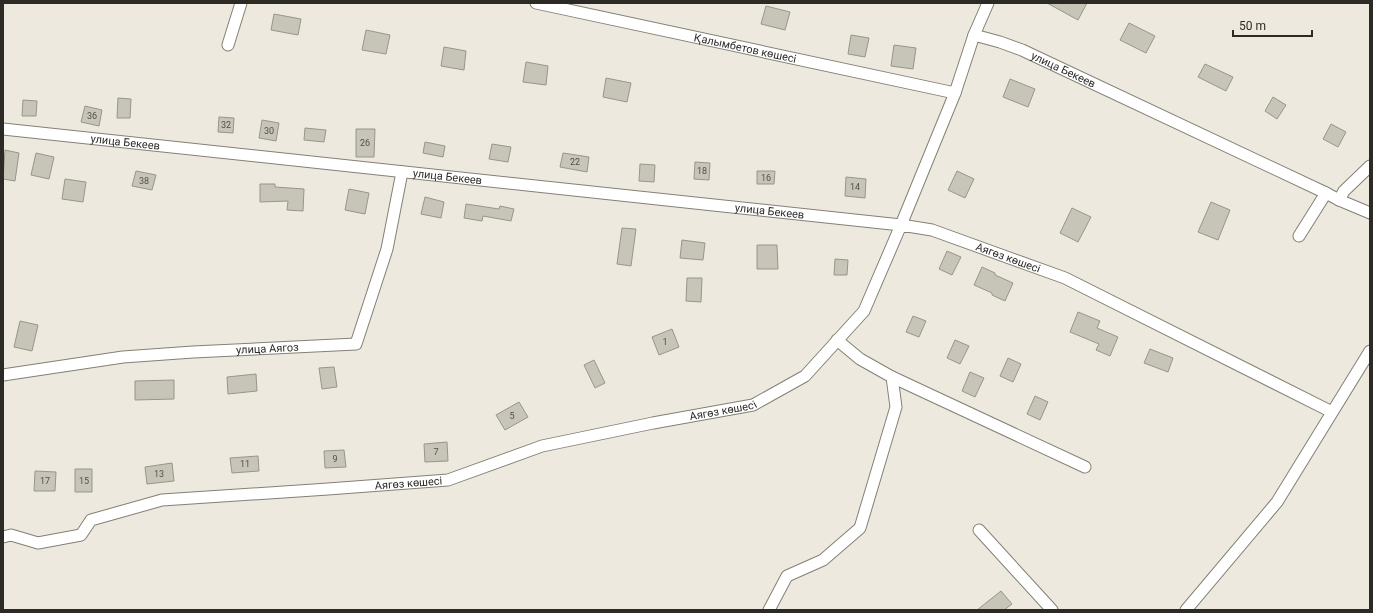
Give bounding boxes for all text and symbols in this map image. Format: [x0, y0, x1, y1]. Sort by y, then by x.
scale bar [1233, 12, 1312, 38]
text: 50 m [1239, 19, 1266, 33]
street label: Қалымбетов көшесі [693, 31, 798, 66]
street label: улица Бекеев [1029, 49, 1098, 91]
house number: 36 [87, 111, 97, 121]
house number: 32 [221, 120, 231, 130]
house number: 30 [264, 126, 274, 136]
street label: улица Бекеев [90, 132, 161, 153]
house number: 26 [360, 138, 370, 148]
house number: 22 [570, 157, 580, 167]
house number: 18 [697, 166, 707, 176]
street label: улица Бекеев [412, 167, 483, 187]
house number: 16 [761, 173, 771, 183]
house number: 38 [139, 176, 149, 186]
house number: 14 [850, 182, 860, 192]
street label: улица Бекеев [734, 201, 805, 222]
street label: Аягөз көшесі [974, 240, 1042, 276]
house number: 1 [662, 337, 668, 347]
street label: улица Аягоз [236, 341, 299, 357]
street label: Аягөз көшесі [689, 398, 759, 423]
house number: 5 [509, 411, 515, 421]
house number: 7 [433, 447, 439, 457]
house number: 9 [332, 454, 338, 464]
house number: 11 [240, 459, 250, 469]
house number: 13 [154, 469, 164, 479]
street label: Аягөз көшесі [374, 474, 443, 492]
house number: 17 [40, 476, 50, 486]
house number: 15 [79, 476, 89, 486]

